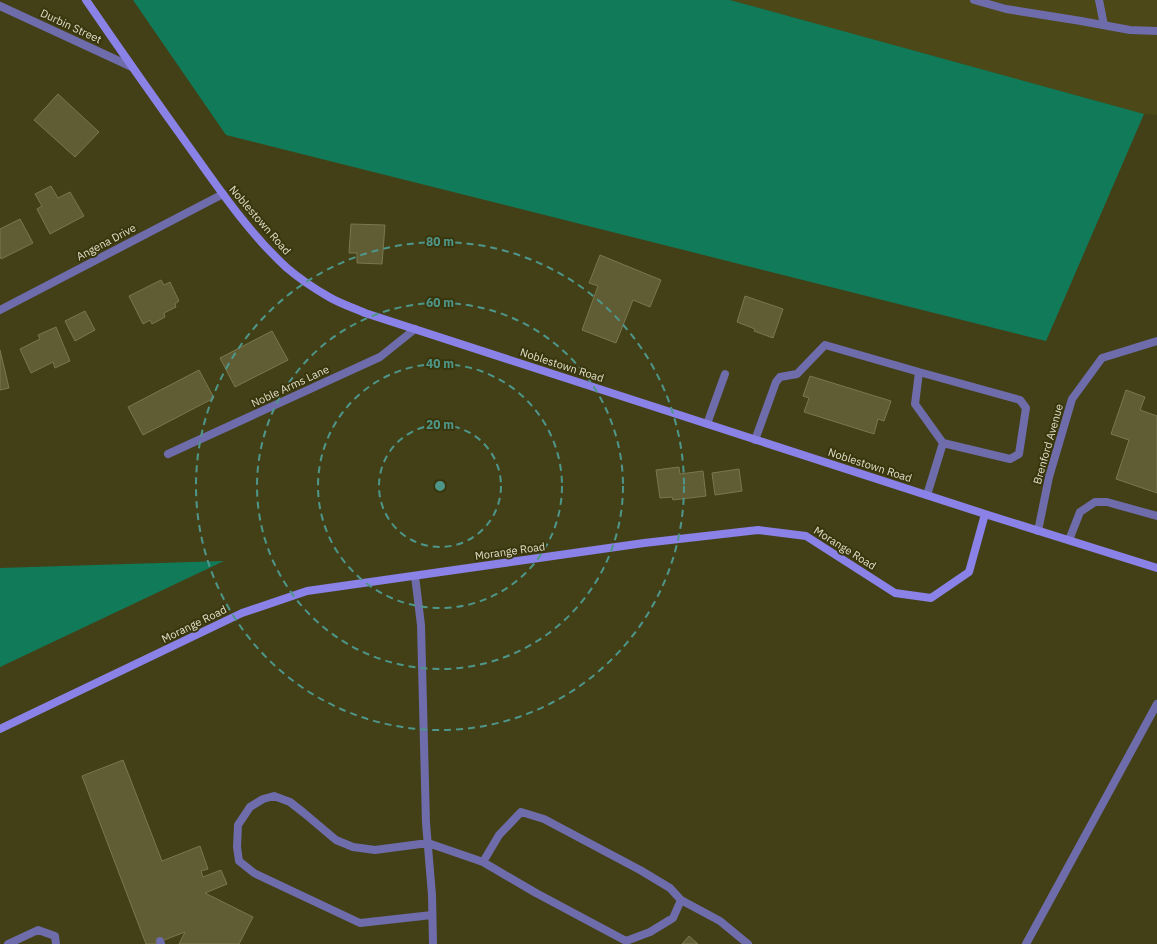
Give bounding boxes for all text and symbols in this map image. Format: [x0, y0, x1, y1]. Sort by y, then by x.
street label: Durbin Street [38, 6, 104, 46]
street label: Noblestown Road [226, 183, 294, 257]
street label: Angena Drive [74, 220, 138, 264]
text: 80 m [426, 234, 454, 249]
text: 60 m [426, 295, 454, 310]
street label: Noblestown Road [518, 345, 606, 385]
text: 40 m [426, 356, 454, 371]
street label: Noble Arms Lane [249, 362, 331, 410]
street label: Brenford Avenue [1030, 402, 1066, 486]
text: 20 m [426, 417, 454, 432]
street label: Noblestown Road [826, 445, 914, 485]
centre of rings [433, 479, 447, 493]
street label: Morange Road [811, 523, 879, 573]
street label: Morange Road [474, 539, 546, 563]
street label: Morange Road [159, 602, 229, 646]

